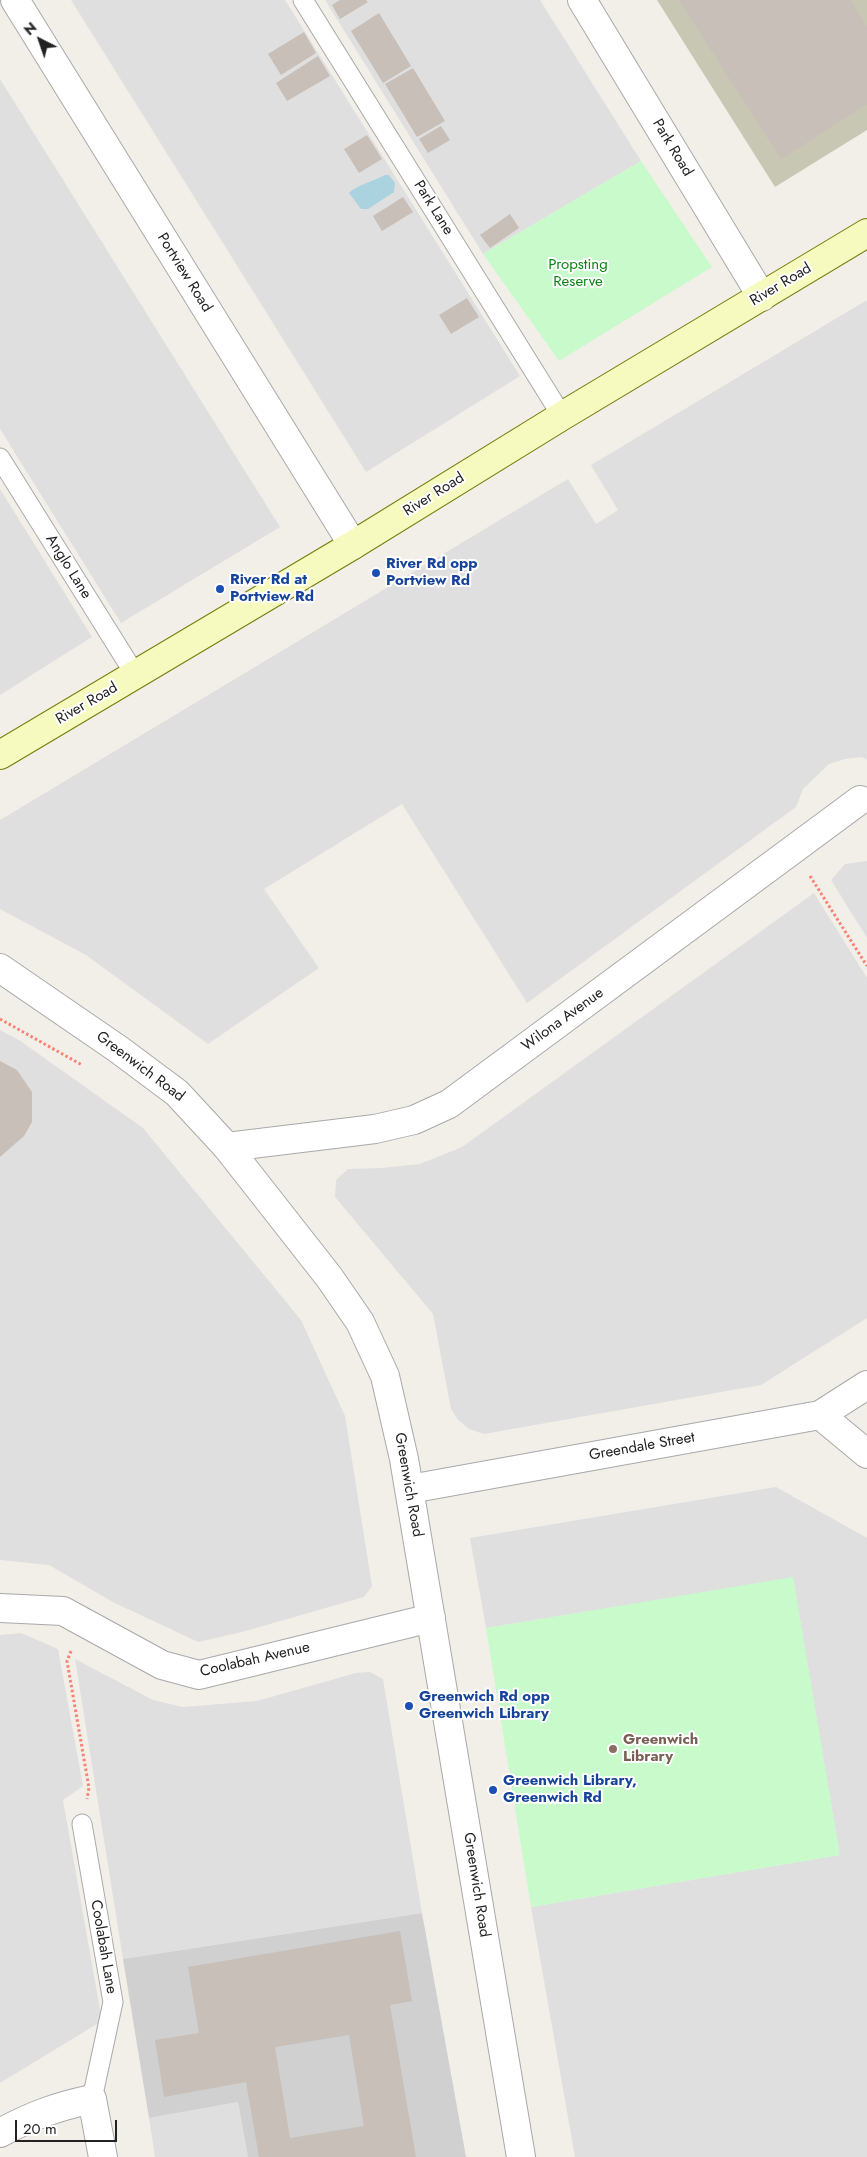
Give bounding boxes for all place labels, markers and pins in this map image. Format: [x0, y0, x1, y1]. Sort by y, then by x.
place label: River Rd opp Portview Rd [386, 555, 478, 590]
marker: River Rd opp Portview Rd [370, 567, 382, 579]
place label: River Rd at Portview Rd [230, 571, 314, 606]
marker: River Rd at Portview Rd [214, 583, 226, 595]
place label: Greenwich Rd opp Greenwich Library [419, 1688, 550, 1723]
marker: Greenwich Rd opp Greenwich Library [403, 1700, 415, 1712]
place label: Greenwich Library [623, 1731, 698, 1766]
marker: Greenwich Library [607, 1743, 619, 1755]
place label: Greenwich Library, Greenwich Rd [503, 1772, 637, 1807]
marker: Greenwich Library, Greenwich Rd [487, 1784, 499, 1796]

